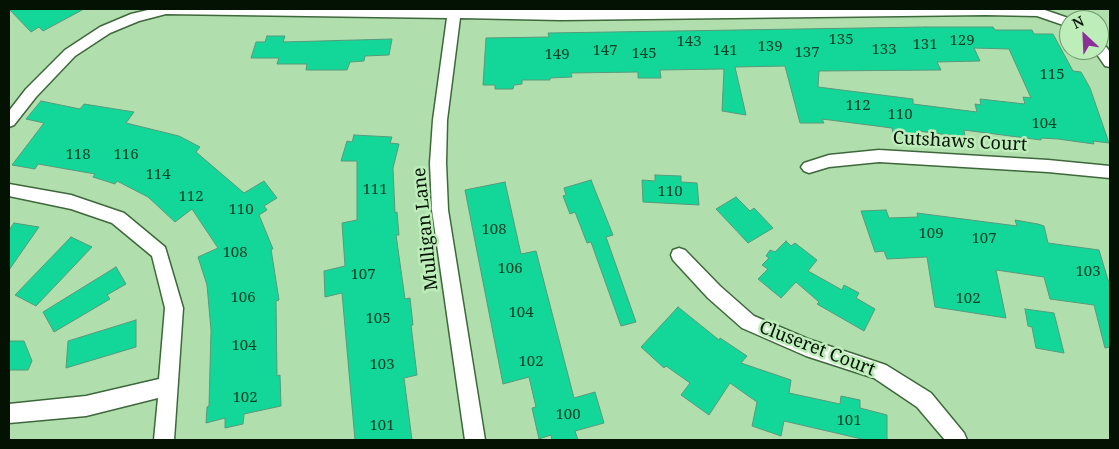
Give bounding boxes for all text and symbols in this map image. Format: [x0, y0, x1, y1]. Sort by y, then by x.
north arrow [1059, 10, 1109, 60]
text: N [1069, 11, 1087, 33]
house number: 135 [828, 31, 854, 49]
house number: 129 [949, 32, 975, 50]
house number: 143 [676, 33, 702, 51]
house number: 131 [912, 36, 938, 54]
house number: 139 [757, 38, 783, 56]
house number: 133 [871, 41, 897, 59]
house number: 147 [592, 42, 618, 60]
house number: 141 [712, 42, 738, 60]
house number: 137 [794, 44, 820, 62]
house number: 145 [631, 45, 657, 63]
house number: 149 [544, 46, 570, 64]
house number: 115 [1039, 66, 1065, 84]
house number: 112 [845, 97, 871, 115]
house number: 110 [887, 106, 913, 124]
house number: 104 [1031, 115, 1057, 133]
street label: Cutshaws Court [892, 128, 1028, 156]
house number: 118 [65, 146, 91, 164]
house number: 116 [113, 146, 139, 164]
house number: 114 [145, 166, 171, 184]
street label: Mulligan Lane [409, 166, 443, 292]
house number: 111 [362, 181, 388, 199]
house number: 110 [657, 183, 683, 201]
house number: 112 [178, 188, 204, 206]
house number: 110 [228, 201, 254, 219]
house number: 108 [481, 221, 507, 239]
house number: 109 [918, 225, 944, 243]
house number: 107 [971, 230, 997, 248]
house number: 108 [222, 244, 248, 262]
house number: 106 [497, 260, 523, 278]
house number: 103 [1075, 263, 1101, 281]
house number: 107 [350, 266, 376, 284]
house number: 106 [230, 289, 256, 307]
house number: 102 [955, 290, 981, 308]
house number: 104 [508, 304, 534, 322]
house number: 105 [365, 310, 391, 328]
street label: Cluseret Court [756, 317, 878, 381]
house number: 104 [231, 337, 257, 355]
house number: 102 [518, 353, 544, 371]
house number: 103 [369, 356, 395, 374]
house number: 102 [232, 389, 258, 407]
house number: 100 [555, 406, 581, 424]
house number: 101 [836, 412, 862, 430]
house number: 101 [369, 417, 395, 435]

